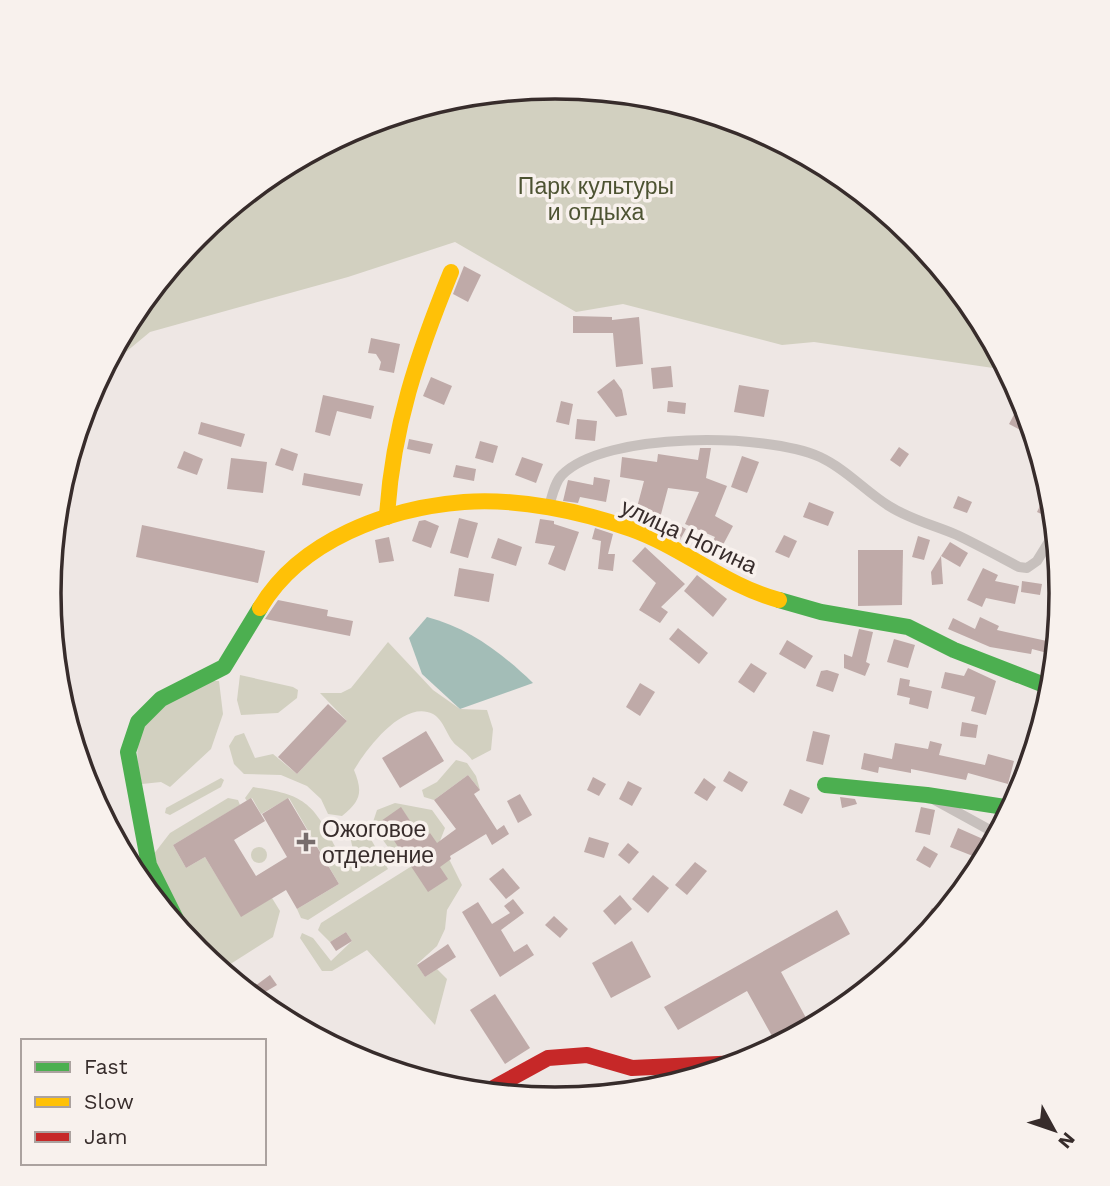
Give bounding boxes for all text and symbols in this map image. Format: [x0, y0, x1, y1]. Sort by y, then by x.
park label: Парк культуры и отдыха [518, 173, 674, 226]
street label: улица Ногина [616, 493, 761, 580]
place label: Ожоговое отделение [322, 816, 434, 869]
marker: Ожоговое отделение [296, 832, 316, 852]
legend [21, 1039, 266, 1165]
text: Fast [84, 1054, 128, 1079]
text: Slow [84, 1089, 134, 1114]
north arrow [1019, 1095, 1089, 1165]
text: Jam [84, 1124, 127, 1149]
text: N [1053, 1128, 1080, 1153]

